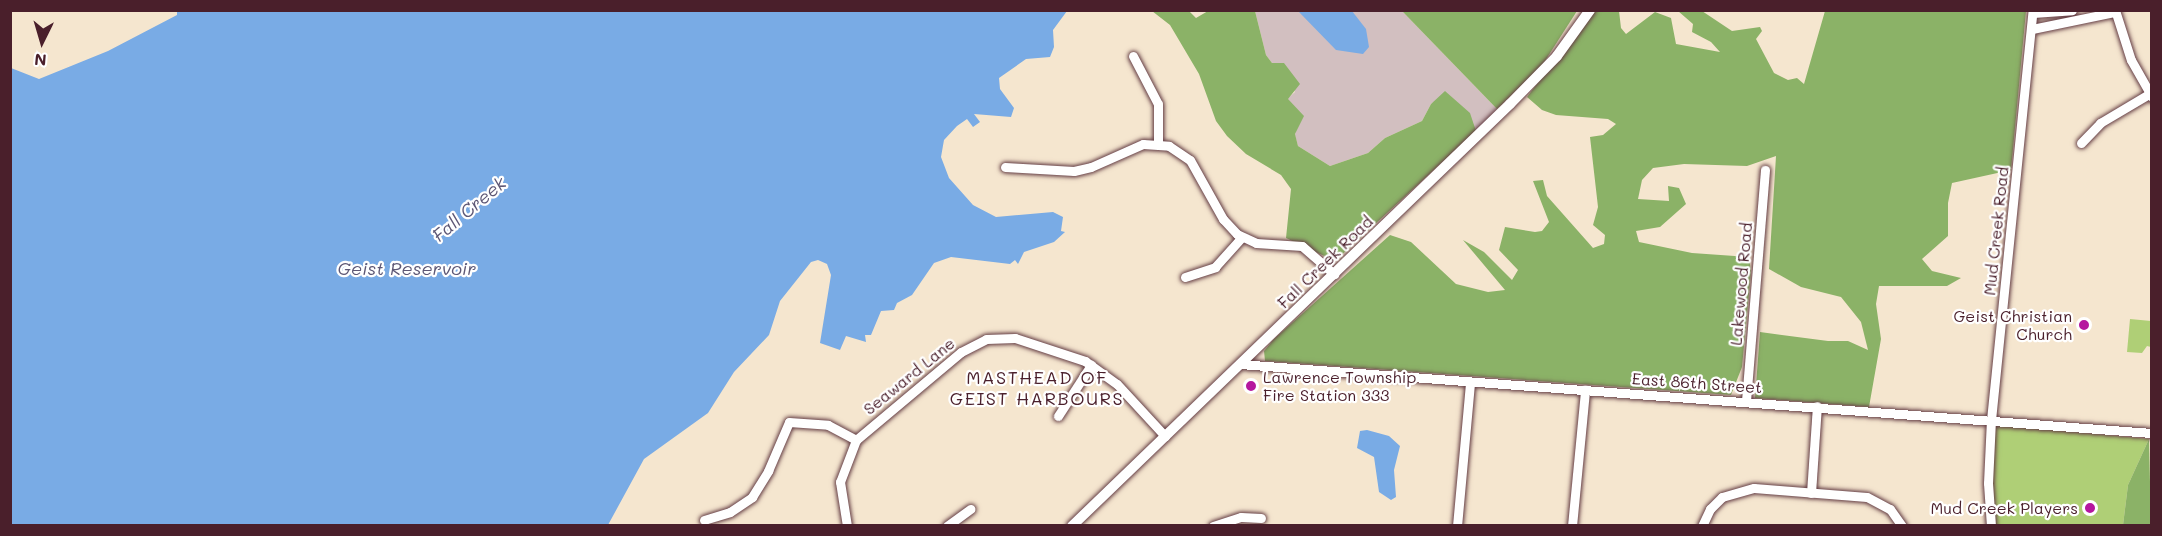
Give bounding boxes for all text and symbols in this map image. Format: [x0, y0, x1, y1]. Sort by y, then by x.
north arrow [12, 12, 72, 72]
text: N [33, 49, 47, 71]
street label: Mud Creek Road [1980, 166, 2012, 296]
water label: Fall Creek [428, 172, 510, 246]
street label: Fall Creek Road [1273, 212, 1377, 312]
street label: Lakewood Road [1726, 222, 1756, 346]
water label: Geist Reservoir [338, 257, 476, 279]
place label: Geist Christian Church [1953, 306, 2072, 344]
marker: Geist Christian Church [2077, 318, 2091, 332]
street label: Seaward Lane [860, 333, 958, 419]
district label: MASTHEAD OF GEIST HARBOURS [950, 367, 1124, 410]
place label: Lawrence Township Fire Station 333 [1263, 367, 1416, 405]
street label: East 86th Street [1631, 369, 1763, 397]
marker: Lawrence Township Fire Station 333 [1244, 379, 1258, 393]
place label: Mud Creek Players [1931, 498, 2078, 518]
marker: Mud Creek Players [2083, 501, 2097, 515]

